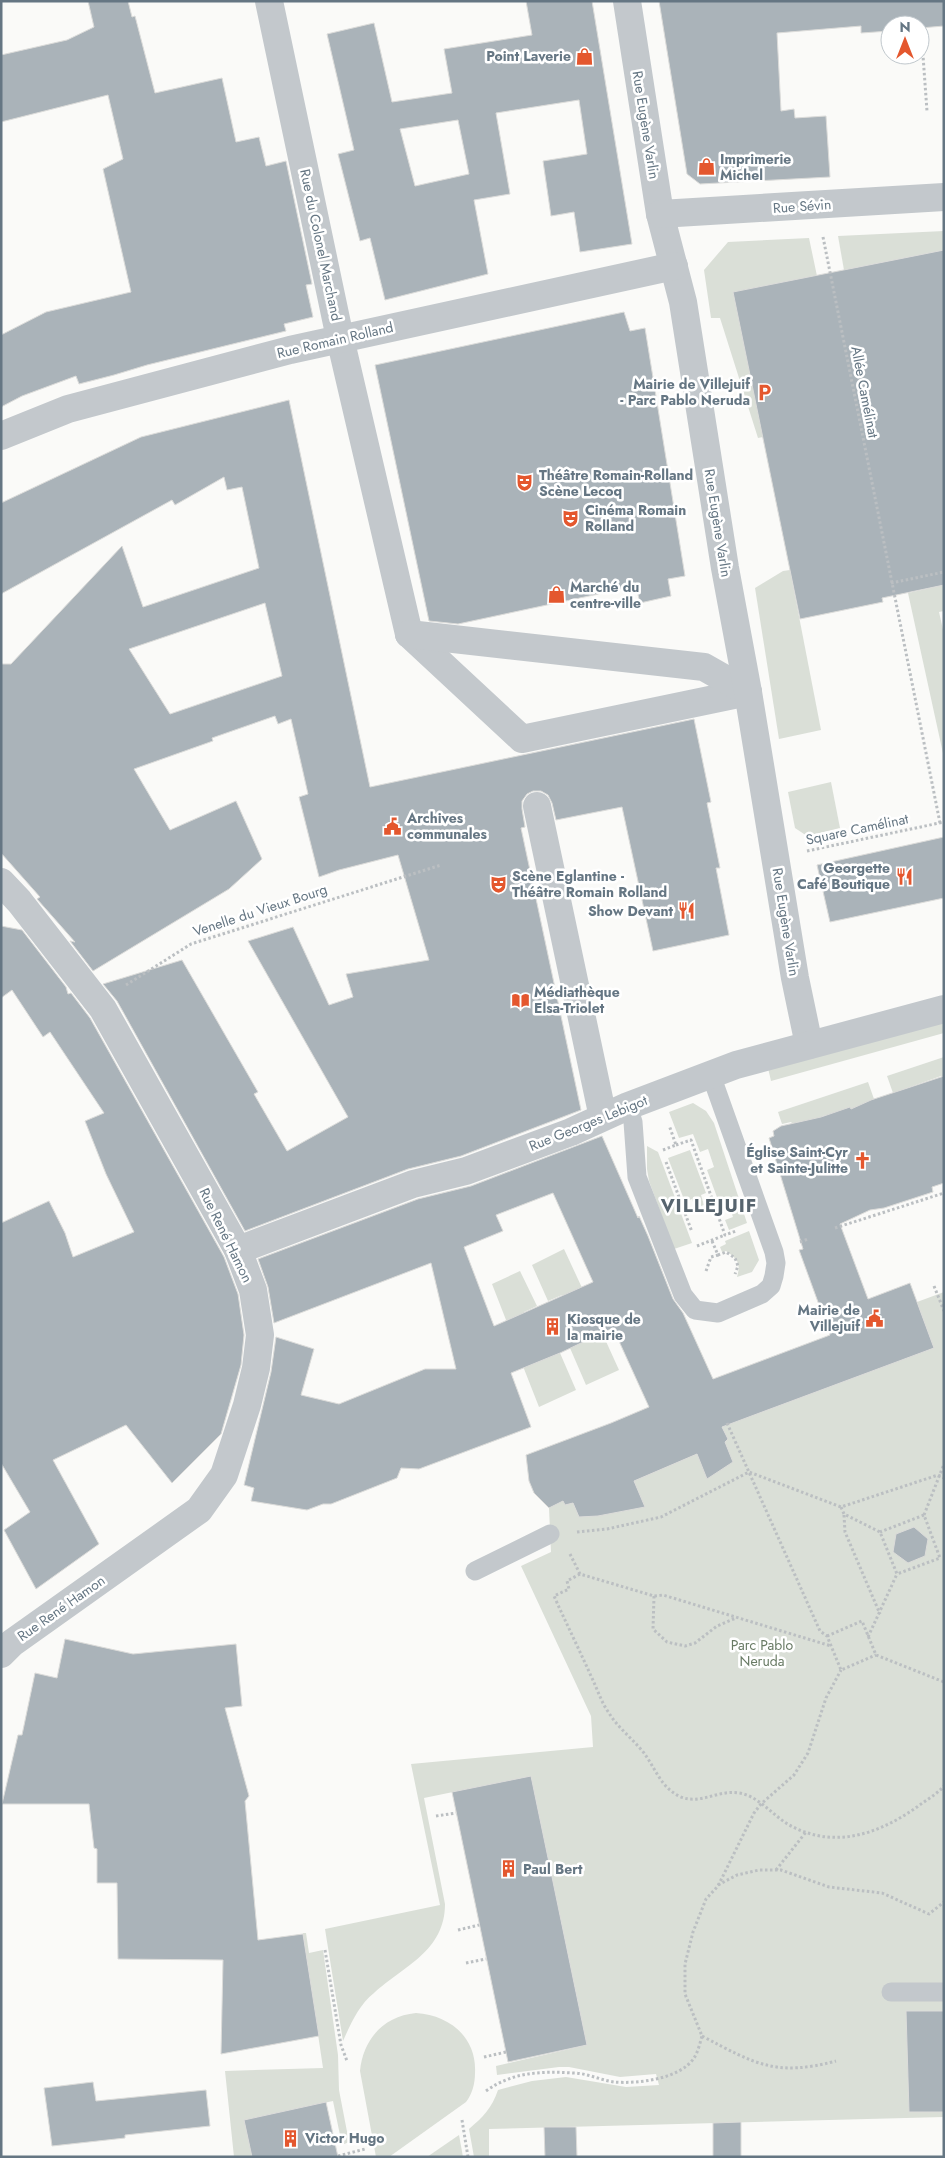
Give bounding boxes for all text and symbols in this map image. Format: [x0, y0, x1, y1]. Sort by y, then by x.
north arrow [880, 15, 930, 65]
text: N [899, 17, 911, 37]
place label: Point Laverie [486, 46, 571, 66]
shop icon: Point Laverie [575, 46, 595, 66]
street label: Rue Eugène Varlin [628, 70, 664, 180]
place label: Imprimerie Michel [720, 149, 791, 185]
shop icon: Imprimerie Michel [696, 157, 716, 177]
street label: Rue du Colonel Marchand [295, 167, 347, 323]
street label: Rue Sévin [772, 194, 832, 218]
street label: Rue Romain Rolland [275, 317, 395, 363]
street label: Allée Camélinat [846, 344, 884, 440]
place label: Mairie de Villejuif - Parc Pablo Neruda [620, 374, 751, 410]
parking icon: Mairie de Villejuif - Parc Pablo Neruda [754, 382, 774, 402]
place label: Théâtre Romain-Rolland Scène Lecoq [539, 465, 693, 501]
street label: Rue Eugène Varlin [700, 468, 736, 578]
theatre icon: Théâtre Romain-Rolland Scène Lecoq [515, 473, 535, 493]
place label: Cinéma Romain Rolland [585, 500, 686, 536]
theatre icon: Cinéma Romain Rolland [561, 508, 581, 528]
place label: Marché du centre-ville [570, 577, 641, 613]
shop icon: Marché du centre-ville [546, 585, 566, 605]
place label: Archives communales [406, 808, 488, 844]
street label: Square Camélinat [804, 808, 911, 850]
public building icon: Archives communales [383, 816, 403, 836]
place label: Georgette Café Boutique [797, 858, 890, 894]
place label: Scène Eglantine - Théâtre Romain Rolland [512, 866, 667, 902]
restaurant icon: Georgette Café Boutique [894, 866, 914, 886]
street label: Rue Eugène Varlin [768, 867, 804, 977]
theatre icon: Scène Eglantine - Théâtre Romain Rolland [488, 874, 508, 894]
street label: Venelle du Vieux Bourg [190, 879, 330, 941]
place label: Show Devant [588, 901, 674, 921]
restaurant icon: Show Devant [677, 901, 697, 921]
place label: Médiathèque Elsa-Triolet [534, 982, 620, 1018]
library icon: Médiathèque Elsa-Triolet [510, 990, 530, 1010]
street label: Rue Georges Lebigot [526, 1090, 651, 1156]
place label: Église Saint-Cyr et Sainte-Julitte [746, 1142, 848, 1178]
church icon: Église Saint-Cyr et Sainte-Julitte [852, 1150, 872, 1170]
street label: Rue René Hamon [194, 1184, 258, 1286]
district label: VILLEJUIF [660, 1192, 757, 1219]
place label: Mairie de Villejuif [798, 1300, 861, 1336]
public building icon: Mairie de Villejuif [864, 1308, 884, 1328]
place label: Kiosque de la mairie [567, 1309, 641, 1345]
building icon: Kiosque de la mairie [543, 1317, 563, 1337]
street label: Rue René Hamon [13, 1570, 109, 1646]
park label: Parc Pablo Neruda [731, 1635, 793, 1671]
building icon: Paul Bert [499, 1859, 519, 1879]
place label: Paul Bert [523, 1859, 583, 1879]
building icon: Victor Hugo [281, 2128, 301, 2148]
place label: Victor Hugo [304, 2128, 385, 2148]

